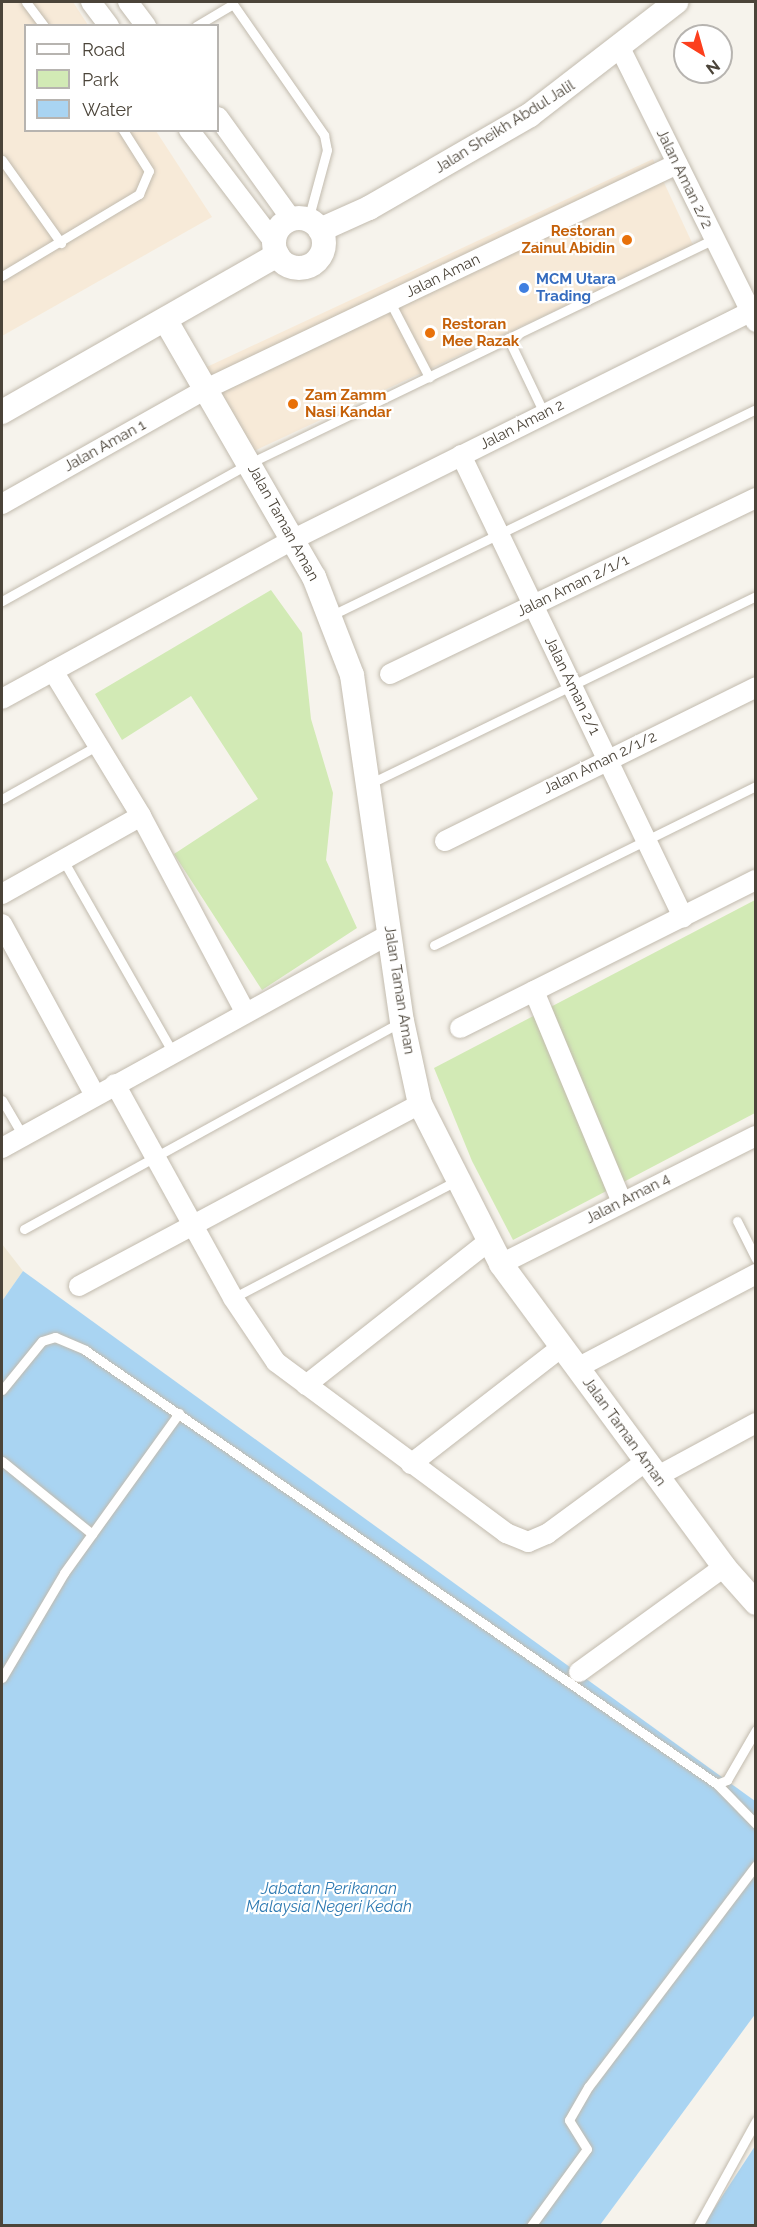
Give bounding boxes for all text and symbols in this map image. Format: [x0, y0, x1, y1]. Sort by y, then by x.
legend [24, 24, 219, 132]
north arrow [673, 24, 733, 84]
text: Road [82, 39, 125, 60]
text: N [702, 56, 724, 78]
text: Park [82, 69, 119, 90]
street label: Jalan Sheikh Abdul Jalil [431, 76, 579, 178]
text: Water [82, 99, 132, 120]
street label: Jalan Aman 2/2 [652, 126, 716, 232]
place label: Restoran Zainul Abidin [521, 222, 615, 257]
marker: Restoran Zainul Abidin [620, 233, 634, 247]
street label: Jalan Aman [403, 250, 483, 302]
place label: MCM Utara Trading [536, 270, 616, 305]
marker: MCM Utara Trading [517, 281, 531, 295]
place label: Restoran Mee Razak [442, 315, 519, 350]
marker: Restoran Mee Razak [423, 326, 437, 340]
place label: Zam Zamm Nasi Kandar [305, 386, 392, 421]
street label: Jalan Aman 2 [477, 396, 567, 454]
marker: Zam Zamm Nasi Kandar [286, 397, 300, 411]
street label: Jalan Aman 1 [61, 416, 149, 476]
street label: Jalan Taman Aman [243, 461, 323, 585]
street label: Jalan Aman 2/1/1 [514, 551, 632, 621]
street label: Jalan Aman 2/1 [540, 634, 604, 738]
street label: Jalan Aman 2/1/2 [540, 728, 660, 798]
street label: Jalan Taman Aman [380, 924, 418, 1056]
street label: Jalan Aman 4 [583, 1170, 673, 1228]
street label: Jalan Taman Aman [578, 1374, 670, 1490]
water label: Jabatan Perikanan Malaysia Negeri Kedah [246, 1879, 412, 1917]

